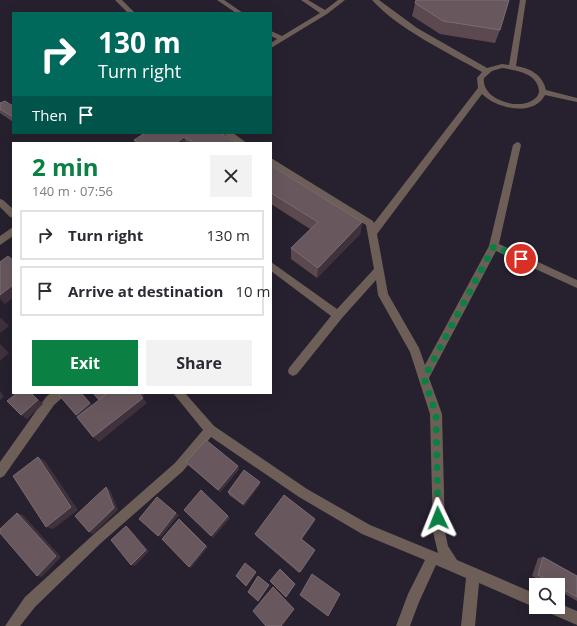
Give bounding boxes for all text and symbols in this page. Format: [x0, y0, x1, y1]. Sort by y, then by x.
text: 130 m [98, 23, 181, 61]
icon: right [32, 28, 84, 80]
text: Turn right [98, 59, 181, 83]
icon: arrive [75, 104, 97, 126]
text: Then [32, 105, 67, 125]
text: 2 min [32, 150, 99, 183]
button: close [210, 155, 252, 197]
text: 140 m · 07:56 [32, 182, 113, 200]
icon: right [34, 224, 56, 246]
text: Turn right [68, 225, 143, 245]
text: 130 m [206, 225, 250, 245]
pin [504, 242, 538, 276]
icon: arrive [510, 248, 532, 270]
icon: arrive [34, 280, 56, 302]
text: Arrive at destination [68, 281, 223, 301]
text: 10 m [235, 281, 270, 301]
button: Exit [32, 340, 138, 386]
button: Share [146, 340, 252, 386]
position arrow [417, 497, 459, 539]
map controls [529, 578, 565, 614]
button: search [529, 578, 565, 614]

